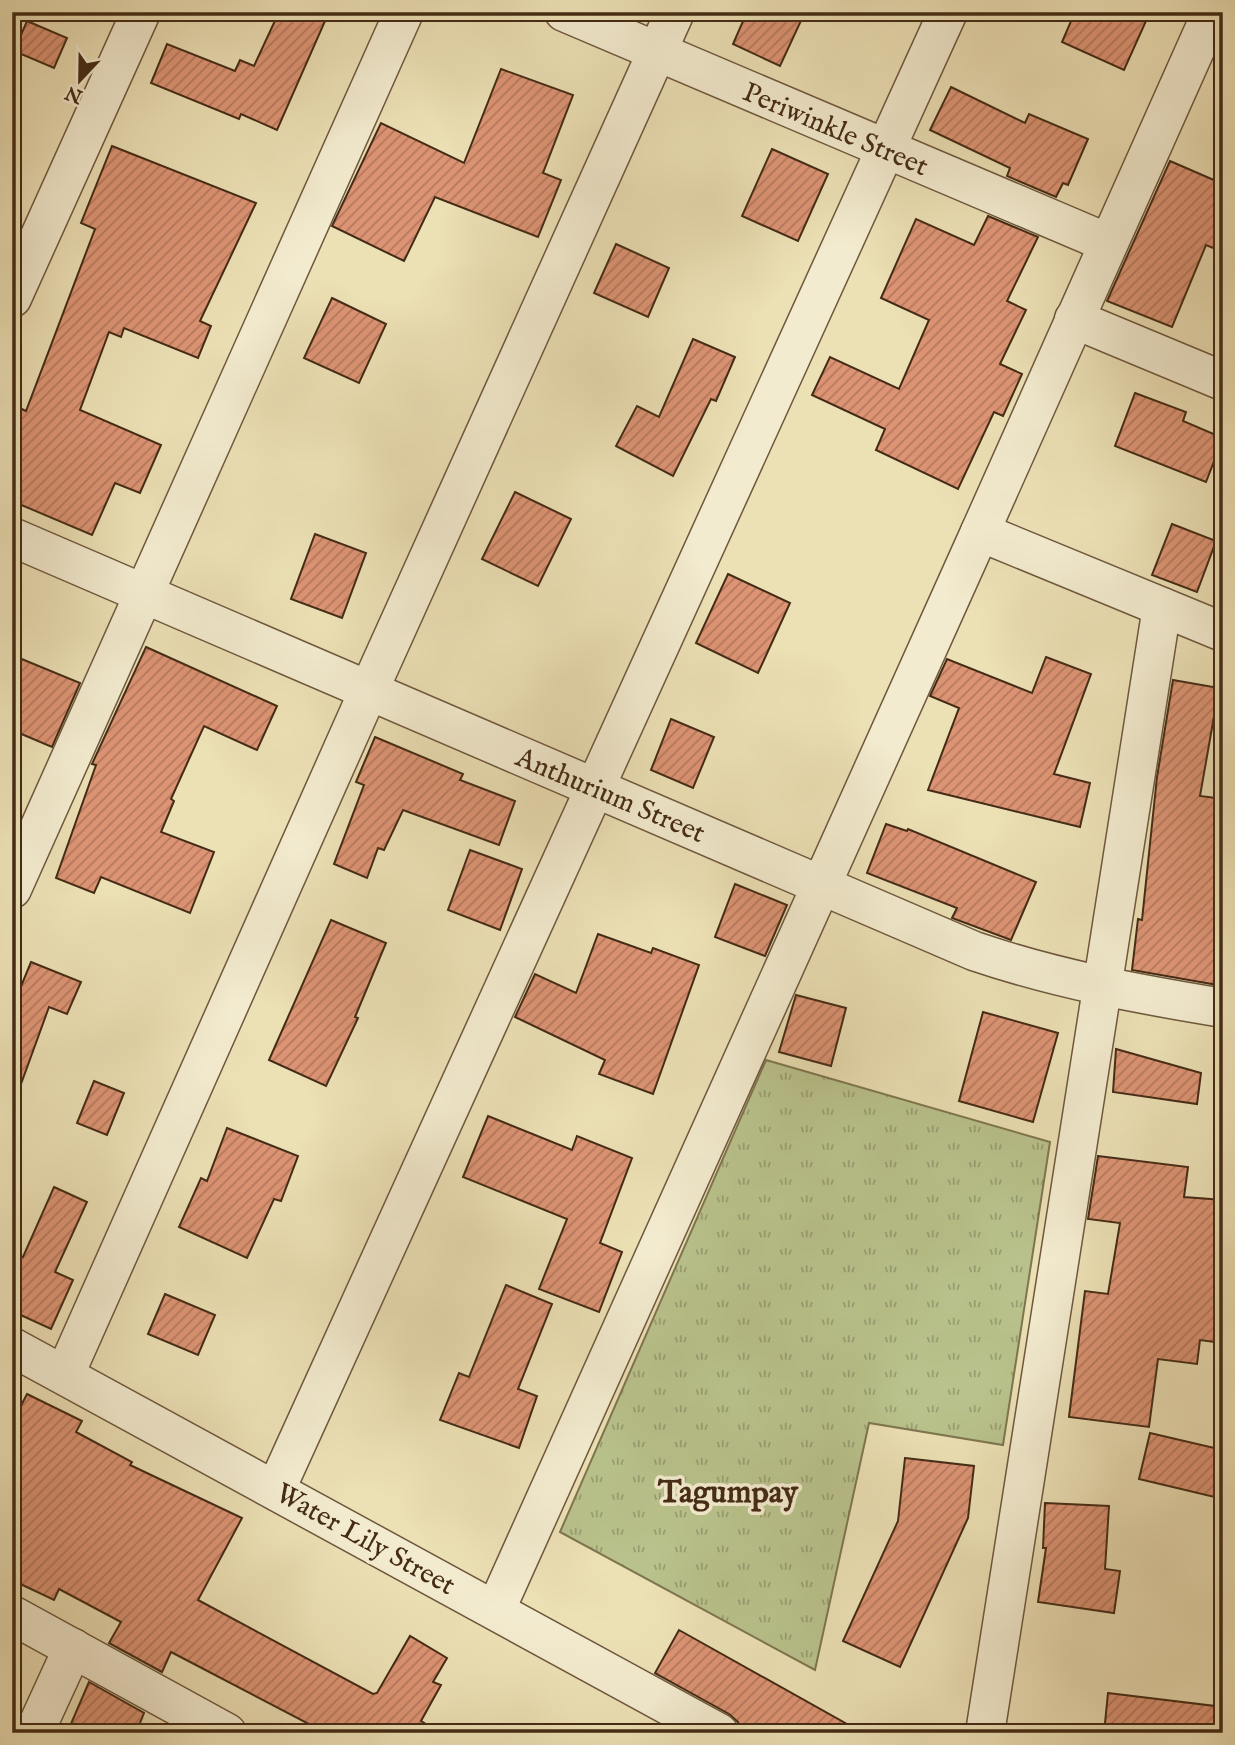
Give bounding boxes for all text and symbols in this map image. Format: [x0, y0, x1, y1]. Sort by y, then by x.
north arrow [46, 46, 116, 116]
street label: Periwinkle Street [737, 75, 933, 185]
text: N [62, 79, 87, 108]
street label: Anthurium Street [509, 740, 710, 852]
district label: Tagumpay [657, 1473, 799, 1514]
street label: Water Lily Street [269, 1476, 461, 1604]

